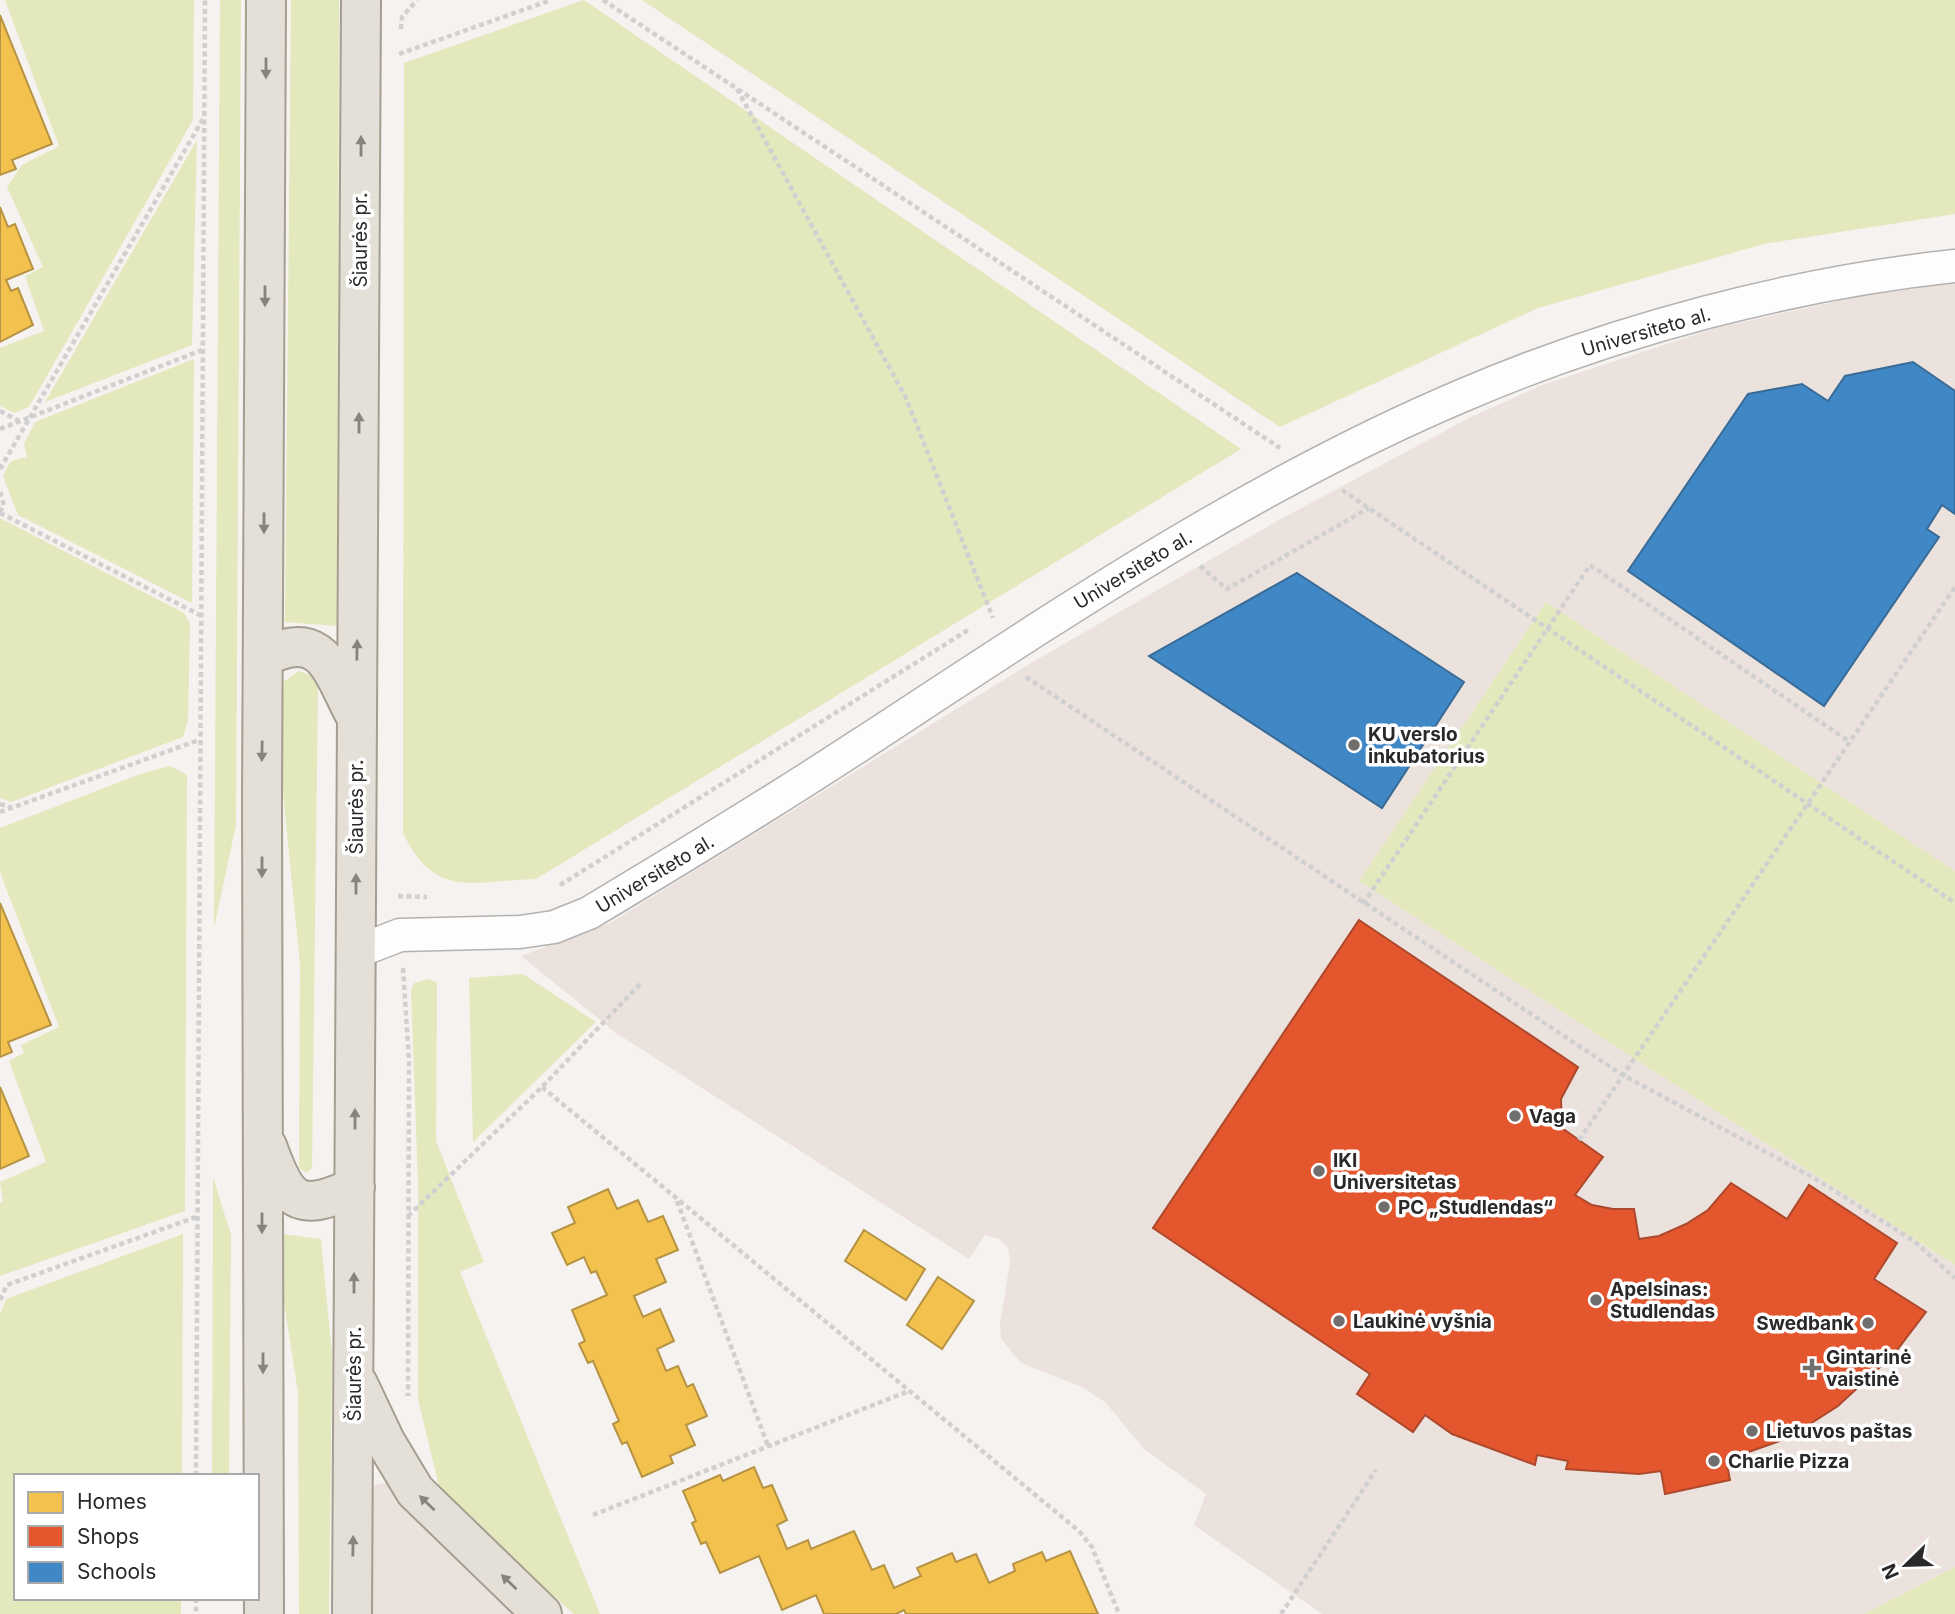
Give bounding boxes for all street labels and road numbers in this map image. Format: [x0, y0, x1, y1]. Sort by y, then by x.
street label: Šiaurės pr. [349, 192, 372, 288]
street label: Universiteto al. [1579, 303, 1713, 361]
street label: Universiteto al. [1070, 526, 1196, 614]
street label: Šiaurės pr. [345, 759, 368, 855]
street label: Universiteto al. [592, 830, 718, 918]
street label: Šiaurės pr. [343, 1326, 366, 1422]

